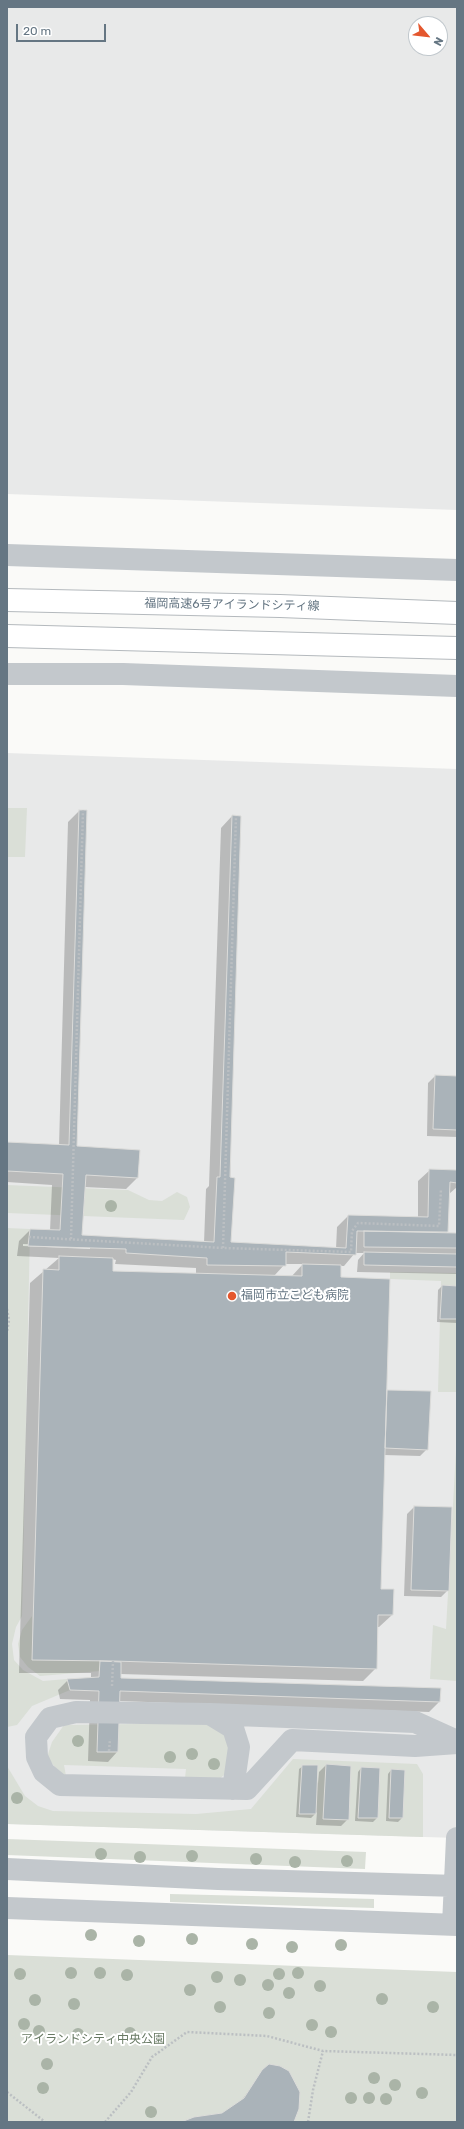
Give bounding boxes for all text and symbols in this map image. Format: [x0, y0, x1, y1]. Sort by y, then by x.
scale bar [18, 16, 108, 42]
north arrow [408, 16, 448, 56]
text: 20 m [23, 24, 51, 38]
text: N [431, 35, 446, 48]
street label: 福岡高速6号アイランドシティ線 [144, 596, 320, 614]
place label: 福岡市立こども病院 [241, 1289, 349, 1303]
marker: 福岡市立こども病院 [226, 1290, 238, 1302]
park label: アイランドシティ中央公園 [21, 2033, 165, 2047]

